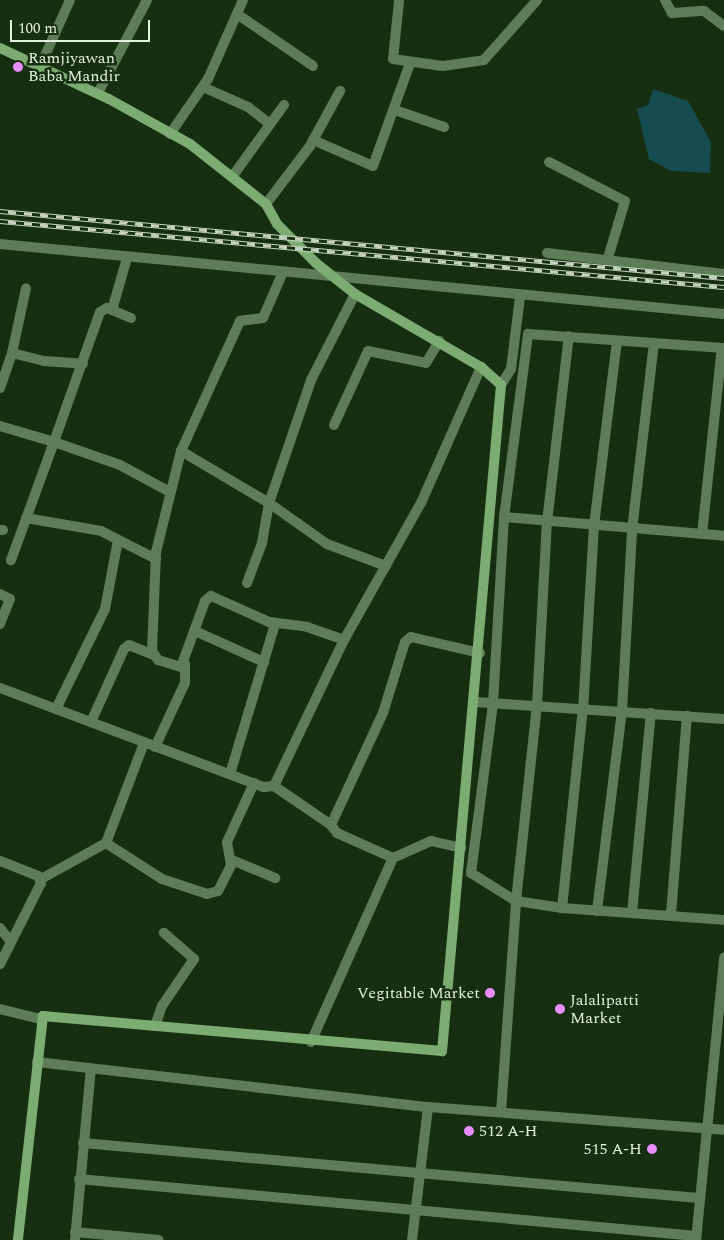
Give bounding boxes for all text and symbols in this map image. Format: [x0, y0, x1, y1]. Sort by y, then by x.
scale bar [12, 10, 152, 42]
text: 100 m [18, 17, 57, 40]
place label: Ramjiyawan Baba Mandir [28, 48, 120, 86]
marker: Ramjiyawan Baba Mandir [12, 61, 24, 73]
place label: Vegitable Market [357, 983, 480, 1003]
marker: Vegitable Market [484, 987, 496, 999]
place label: Jalalipatti Market [570, 990, 639, 1028]
marker: Jalalipatti Market [554, 1003, 566, 1015]
place label: 512 A-H [479, 1121, 537, 1141]
marker: 512 A-H [463, 1125, 475, 1137]
place label: 515 A-H [584, 1139, 642, 1159]
marker: 515 A-H [646, 1143, 658, 1155]

